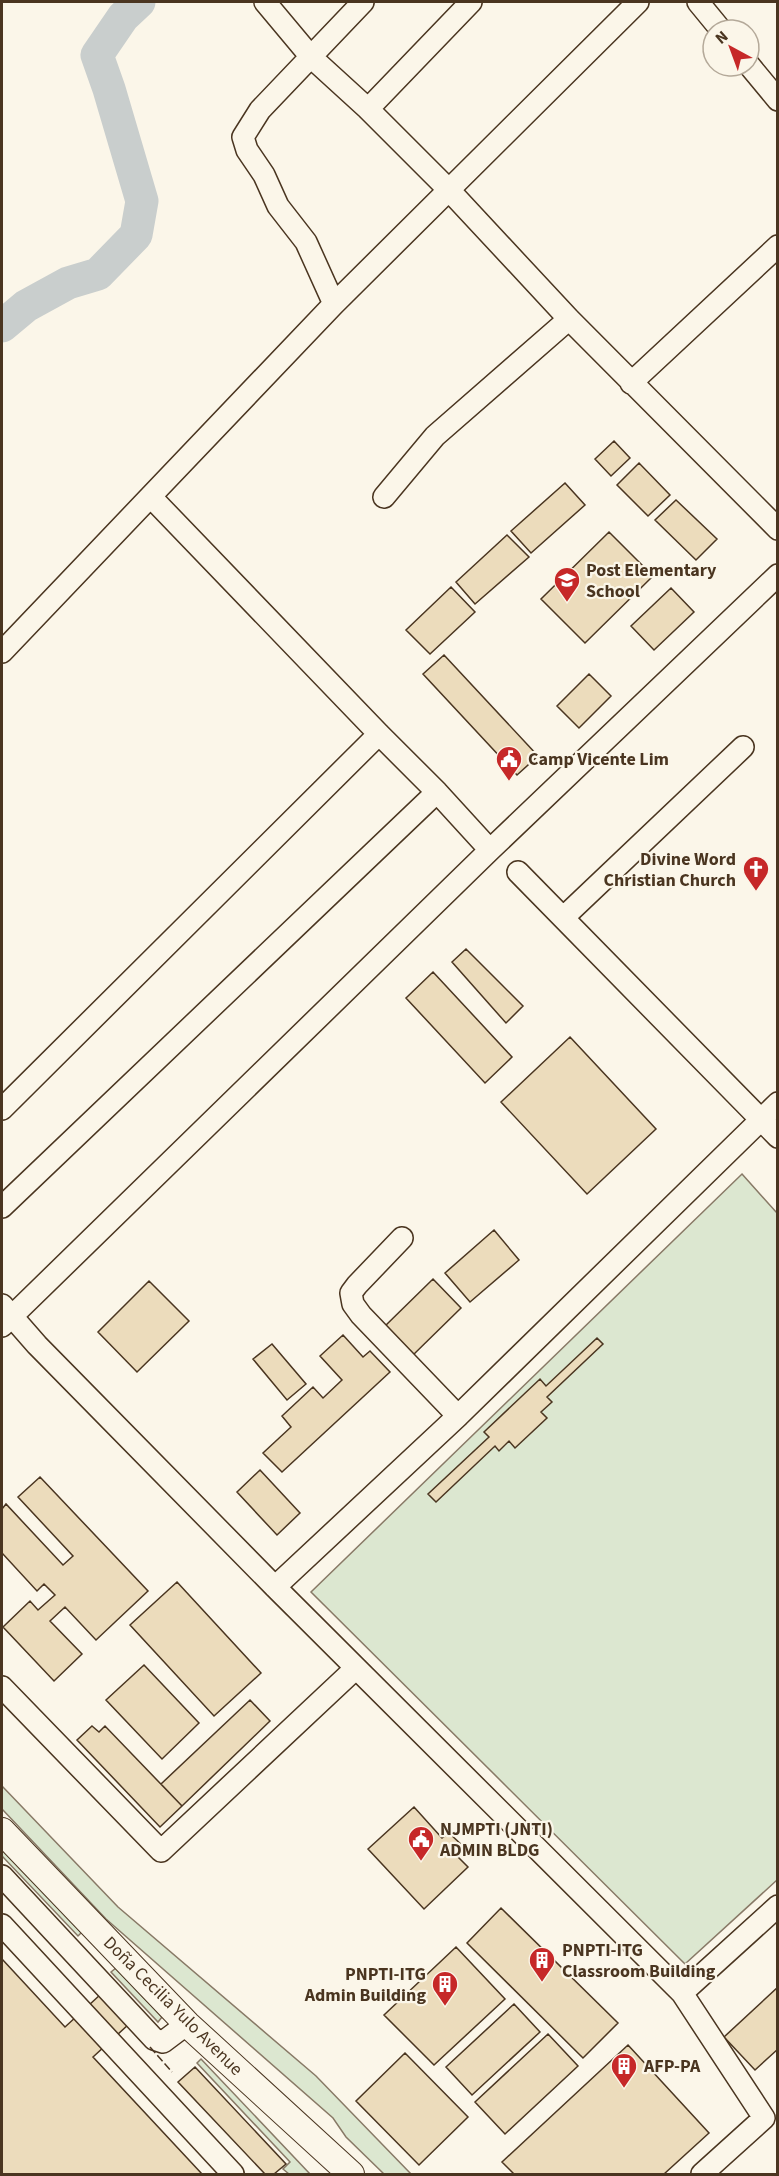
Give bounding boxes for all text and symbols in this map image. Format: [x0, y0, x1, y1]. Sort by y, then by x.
north arrow [701, 18, 761, 78]
text: N [711, 26, 733, 49]
place label: Post Elementary School [586, 558, 717, 604]
school or university icon: Post Elementary School [552, 565, 582, 603]
public building icon: Camp Vicente Lim [494, 744, 524, 782]
place label: Camp Vicente Lim [528, 747, 669, 772]
place label: Divine Word Christian Church [604, 847, 736, 893]
church icon: Divine Word Christian Church [741, 854, 771, 892]
place label: NJMPTI (JNTI) ADMIN BLDG [439, 1817, 553, 1863]
public building icon: NJMPTI (JNTI) ADMIN BLDG [406, 1824, 436, 1862]
street label: Doña Cecilia Yulo Avenue [98, 1931, 248, 2081]
place label: PNPTI-ITG Classroom Building [562, 1938, 716, 1984]
building icon: PNPTI-ITG Classroom Building [527, 1945, 557, 1983]
place label: PNPTI-ITG Admin Building [304, 1962, 426, 2008]
building icon: PNPTI-ITG Admin Building [430, 1969, 460, 2007]
building icon: AFP-PA [609, 2051, 639, 2089]
place label: AFP-PA [643, 2054, 701, 2079]

